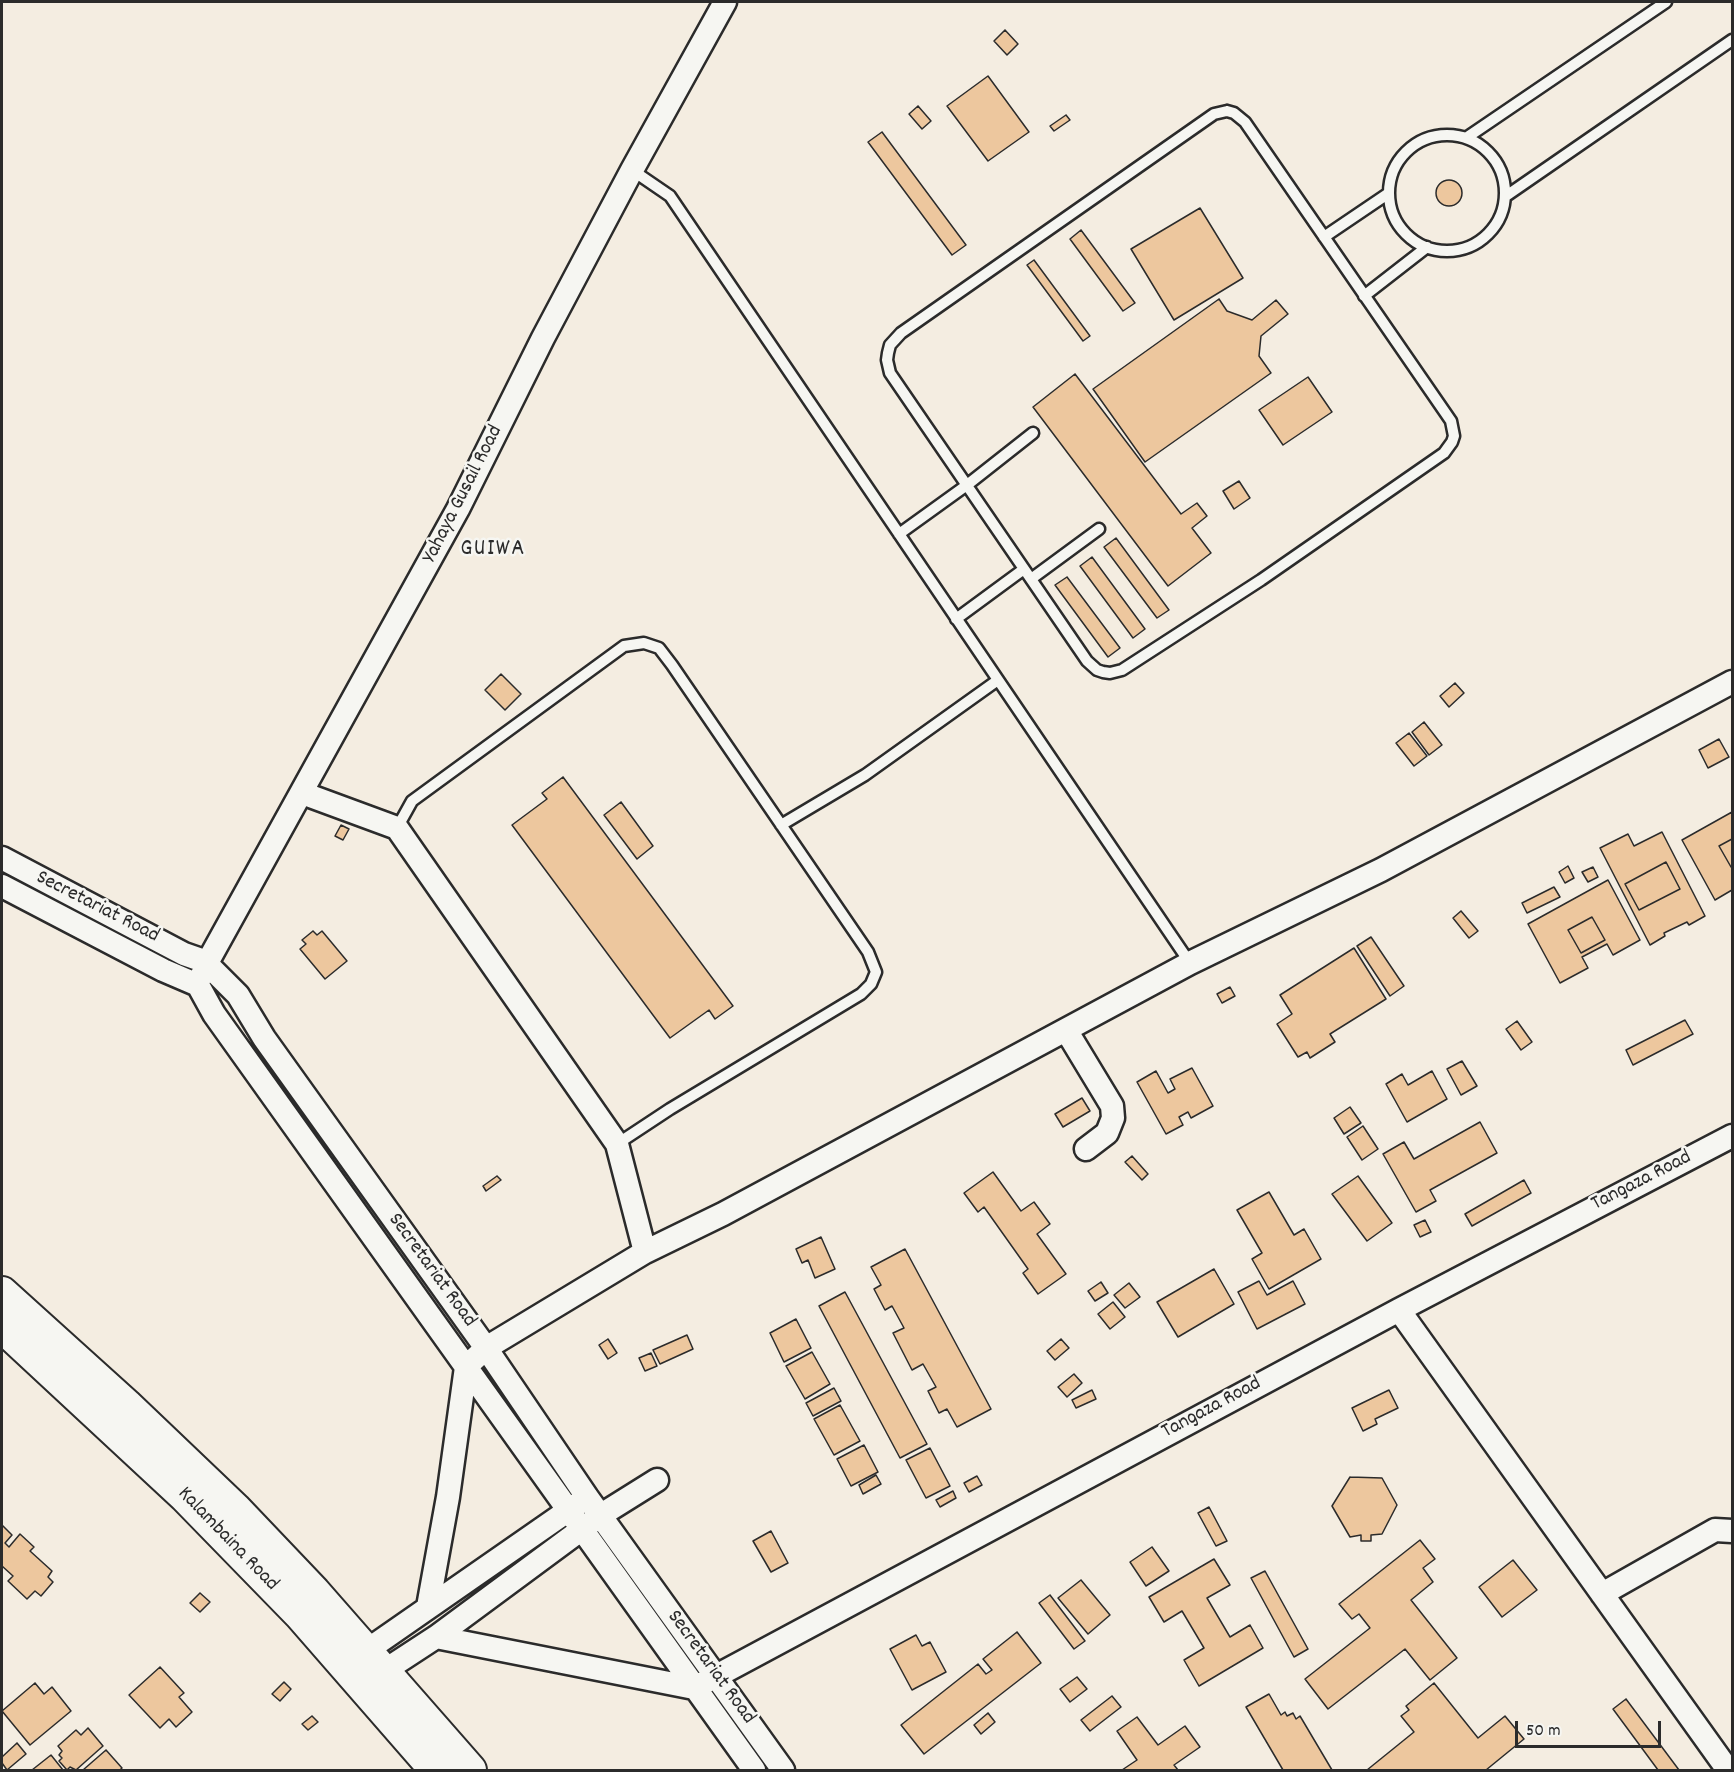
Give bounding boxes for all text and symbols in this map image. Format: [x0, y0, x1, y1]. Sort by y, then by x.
street label: Yahaya Gusail Road [418, 422, 510, 568]
district label: GUIWA [460, 537, 526, 565]
street label: Secretariat Road [31, 866, 163, 950]
street label: Tangaza Road [1588, 1146, 1696, 1218]
street label: Secretariat Road [381, 1209, 481, 1333]
street label: Tangaza Road [1158, 1372, 1266, 1446]
street label: Kalambaina Road [171, 1483, 283, 1597]
street label: Secretariat Road [660, 1606, 760, 1730]
scale bar [1518, 1709, 1664, 1747]
text: 50 m [1526, 1719, 1561, 1744]

